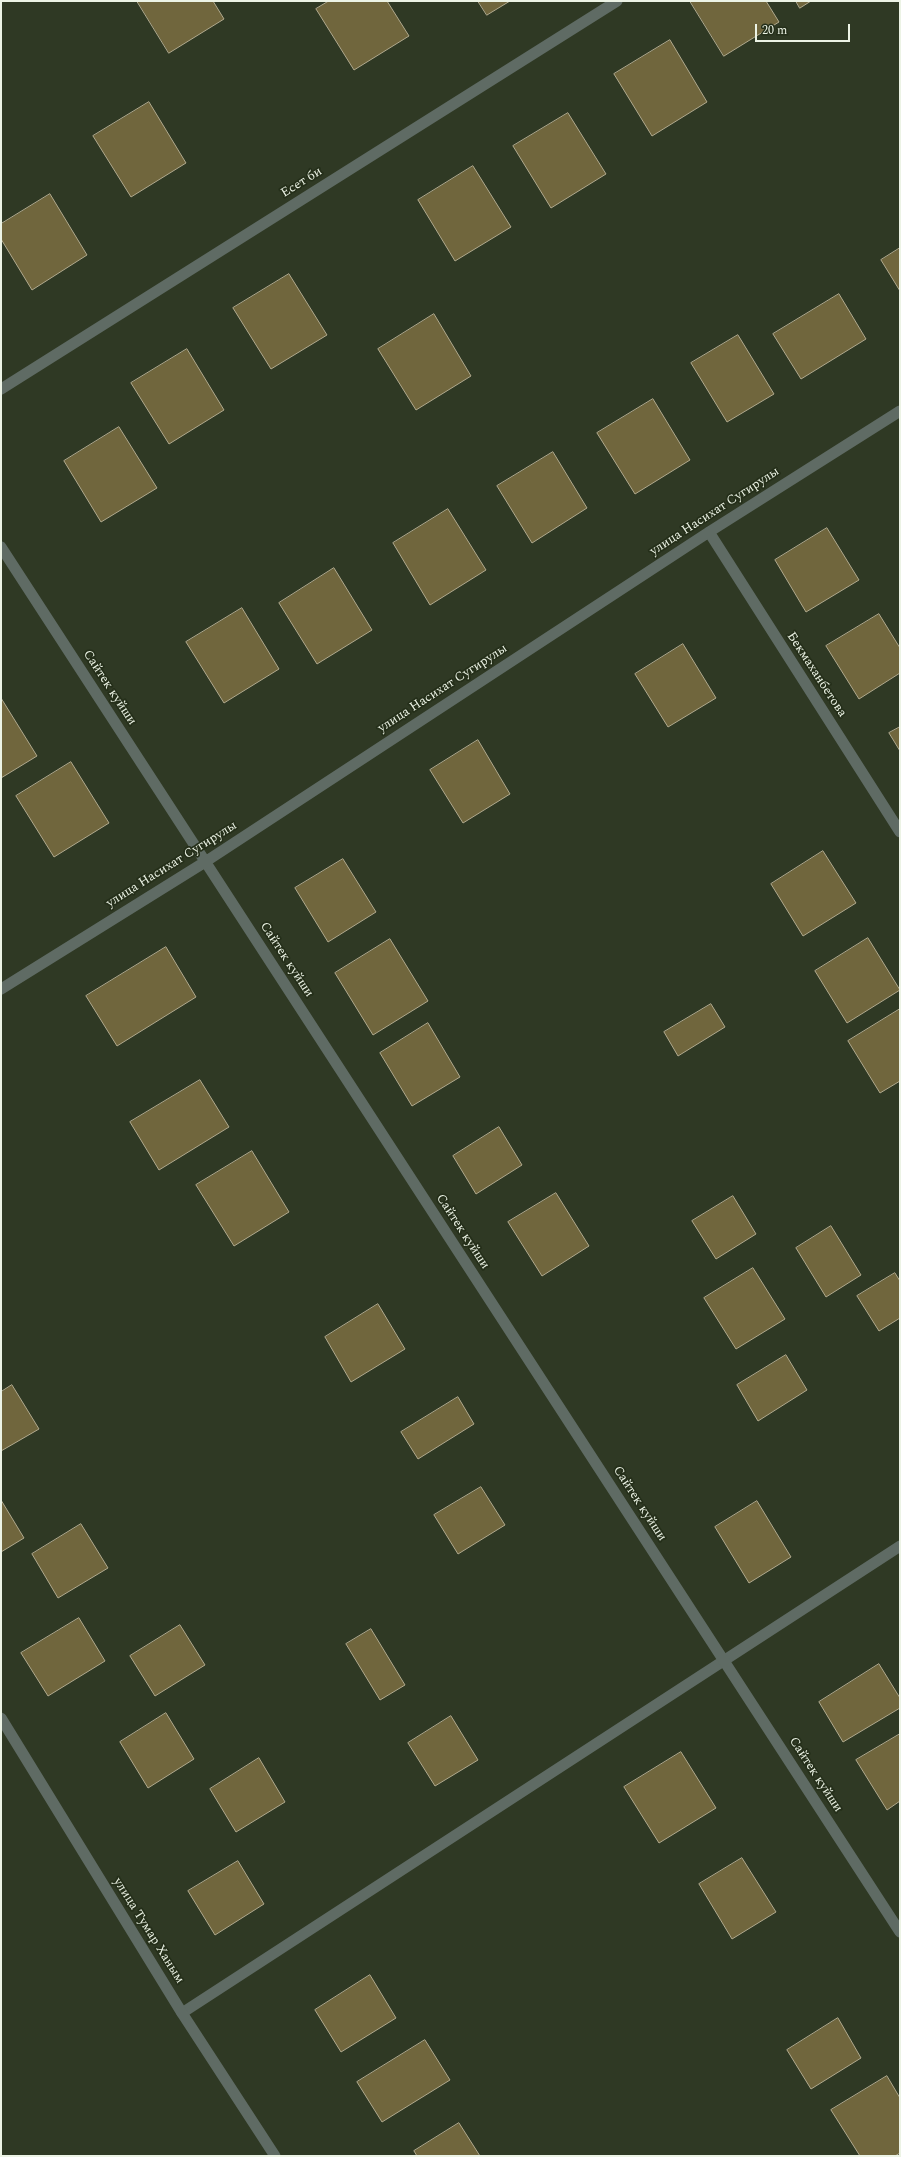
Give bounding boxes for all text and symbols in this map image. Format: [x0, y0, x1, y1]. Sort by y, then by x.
scale bar [757, 16, 852, 42]
text: 20 m [762, 21, 787, 40]
street label: Есет би [279, 164, 325, 202]
street label: улица Насихат Сугирулы [647, 464, 783, 560]
street label: Бекмаханбетова [783, 630, 849, 720]
street label: улица Насихат Сугирулы [375, 641, 511, 737]
street label: Сайтек куйши [79, 648, 139, 728]
street label: улица Насихат Сугирулы [104, 818, 240, 912]
street label: Сайтек куйши [256, 920, 316, 1000]
street label: Сайтек куйши [432, 1192, 492, 1272]
street label: Сайтек куйши [609, 1464, 669, 1544]
street label: Сайтек куйши [785, 1735, 845, 1815]
street label: улица Тумар Ханым [109, 1875, 187, 1987]

